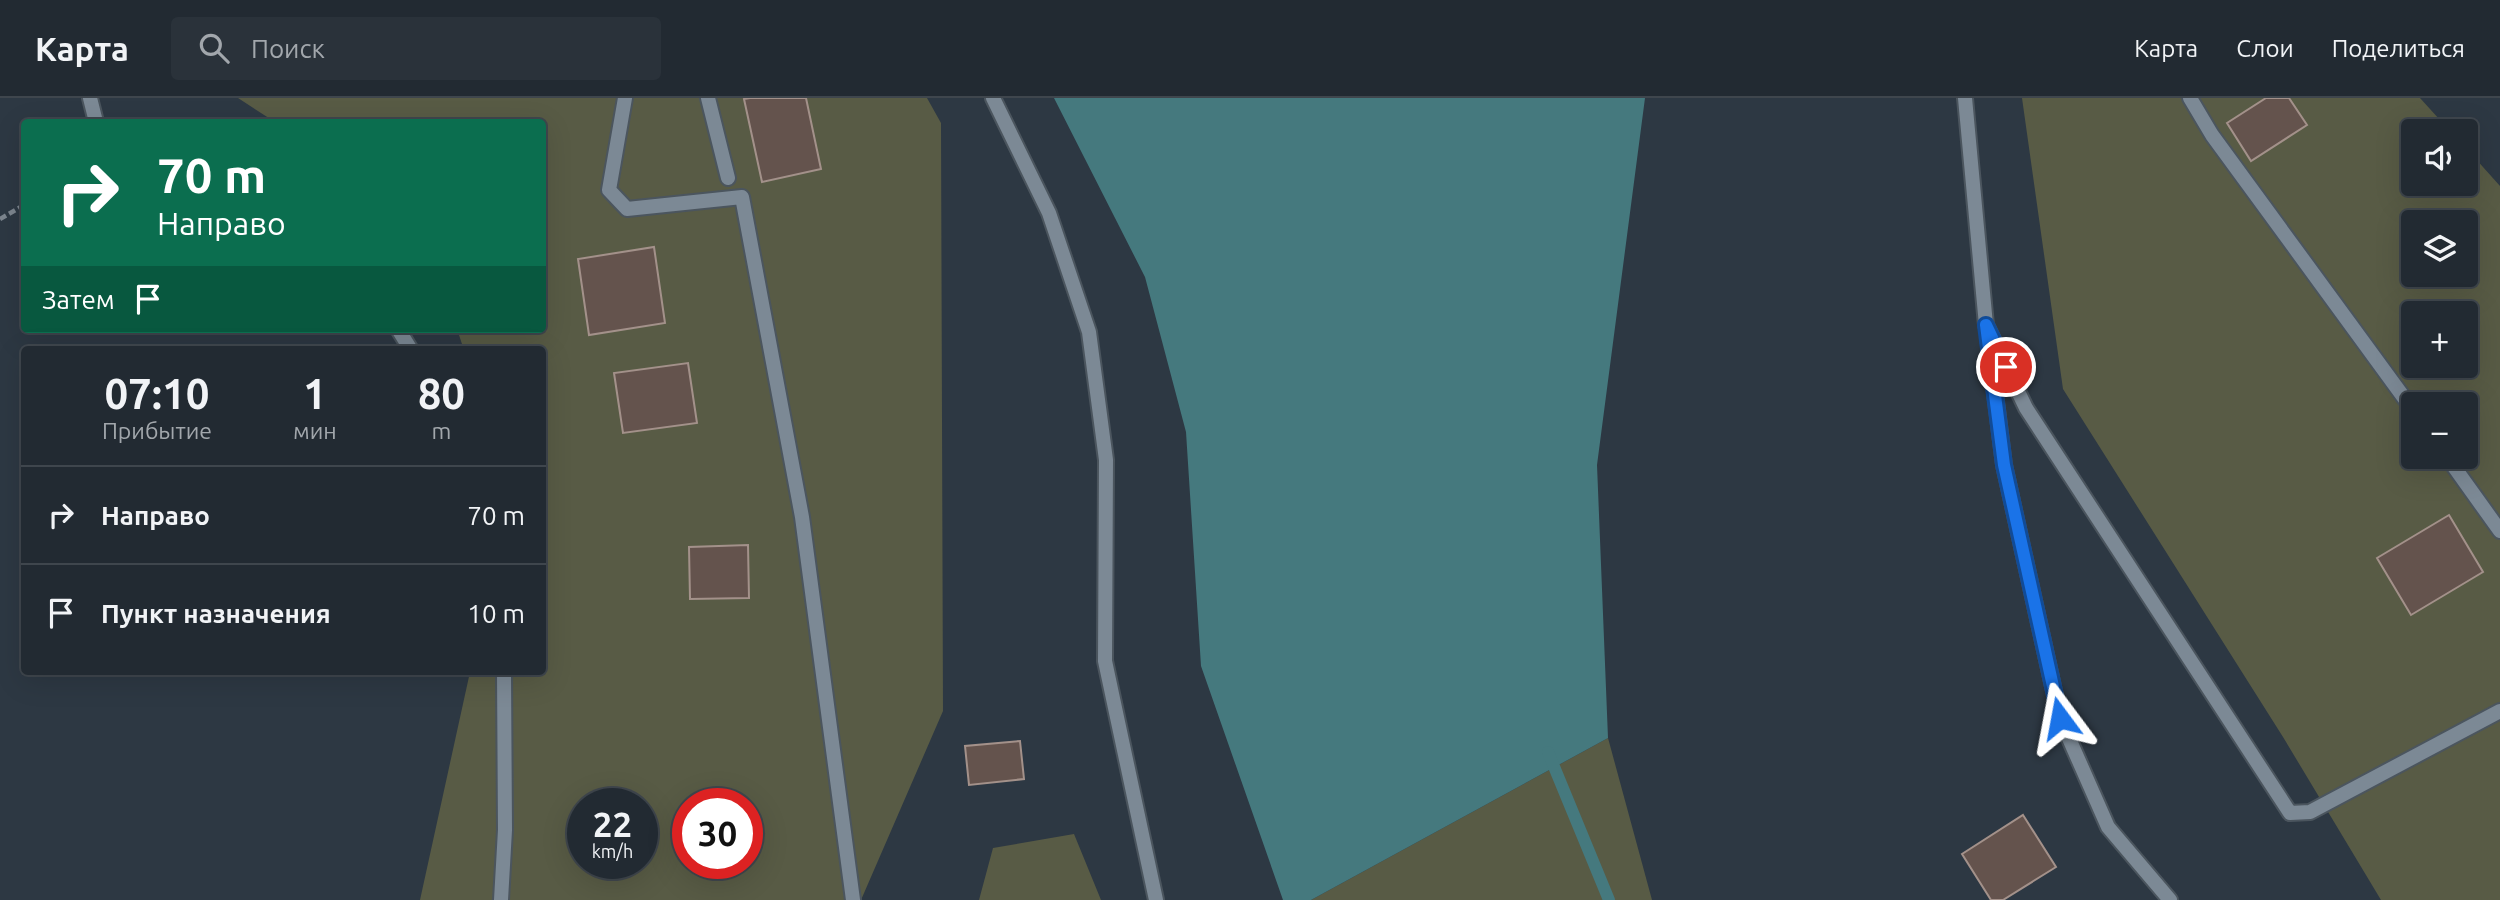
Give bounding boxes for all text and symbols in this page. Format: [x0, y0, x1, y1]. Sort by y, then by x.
search box [171, 17, 661, 80]
icon: search [195, 29, 233, 67]
text: Карта [35, 30, 129, 67]
text: Поиск [251, 34, 325, 63]
text: Карта [2134, 35, 2198, 62]
text: Слои [2236, 35, 2294, 62]
text: Поделиться [2332, 35, 2465, 62]
map controls [2401, 119, 2478, 469]
button: sound [2401, 119, 2478, 196]
icon: right [42, 147, 133, 238]
text: 70 m [157, 147, 266, 202]
text: Направо [157, 205, 286, 241]
button: layers [2401, 210, 2478, 287]
icon: arrive [129, 280, 167, 318]
text: Затем [42, 285, 115, 314]
button: + [2401, 301, 2478, 378]
pin [1976, 337, 2036, 397]
icon: arrive [1987, 348, 2025, 386]
text: 07:10 [104, 370, 210, 417]
text: 1 [303, 370, 327, 417]
text: 80 [418, 370, 465, 417]
button: − [2401, 392, 2478, 469]
text: Прибытие [102, 418, 212, 443]
text: мин [293, 418, 337, 443]
text: m [431, 418, 451, 443]
icon: right [42, 496, 80, 534]
text: Направо [101, 501, 210, 530]
text: 70 m [467, 501, 525, 530]
icon: arrive [42, 594, 80, 632]
text: Пункт назначения [101, 599, 331, 628]
text: 10 m [467, 599, 525, 628]
position arrow [2023, 681, 2097, 755]
speed limit sign: 30 [672, 788, 763, 879]
text: 22 [593, 804, 632, 844]
text: km/h [592, 841, 633, 861]

